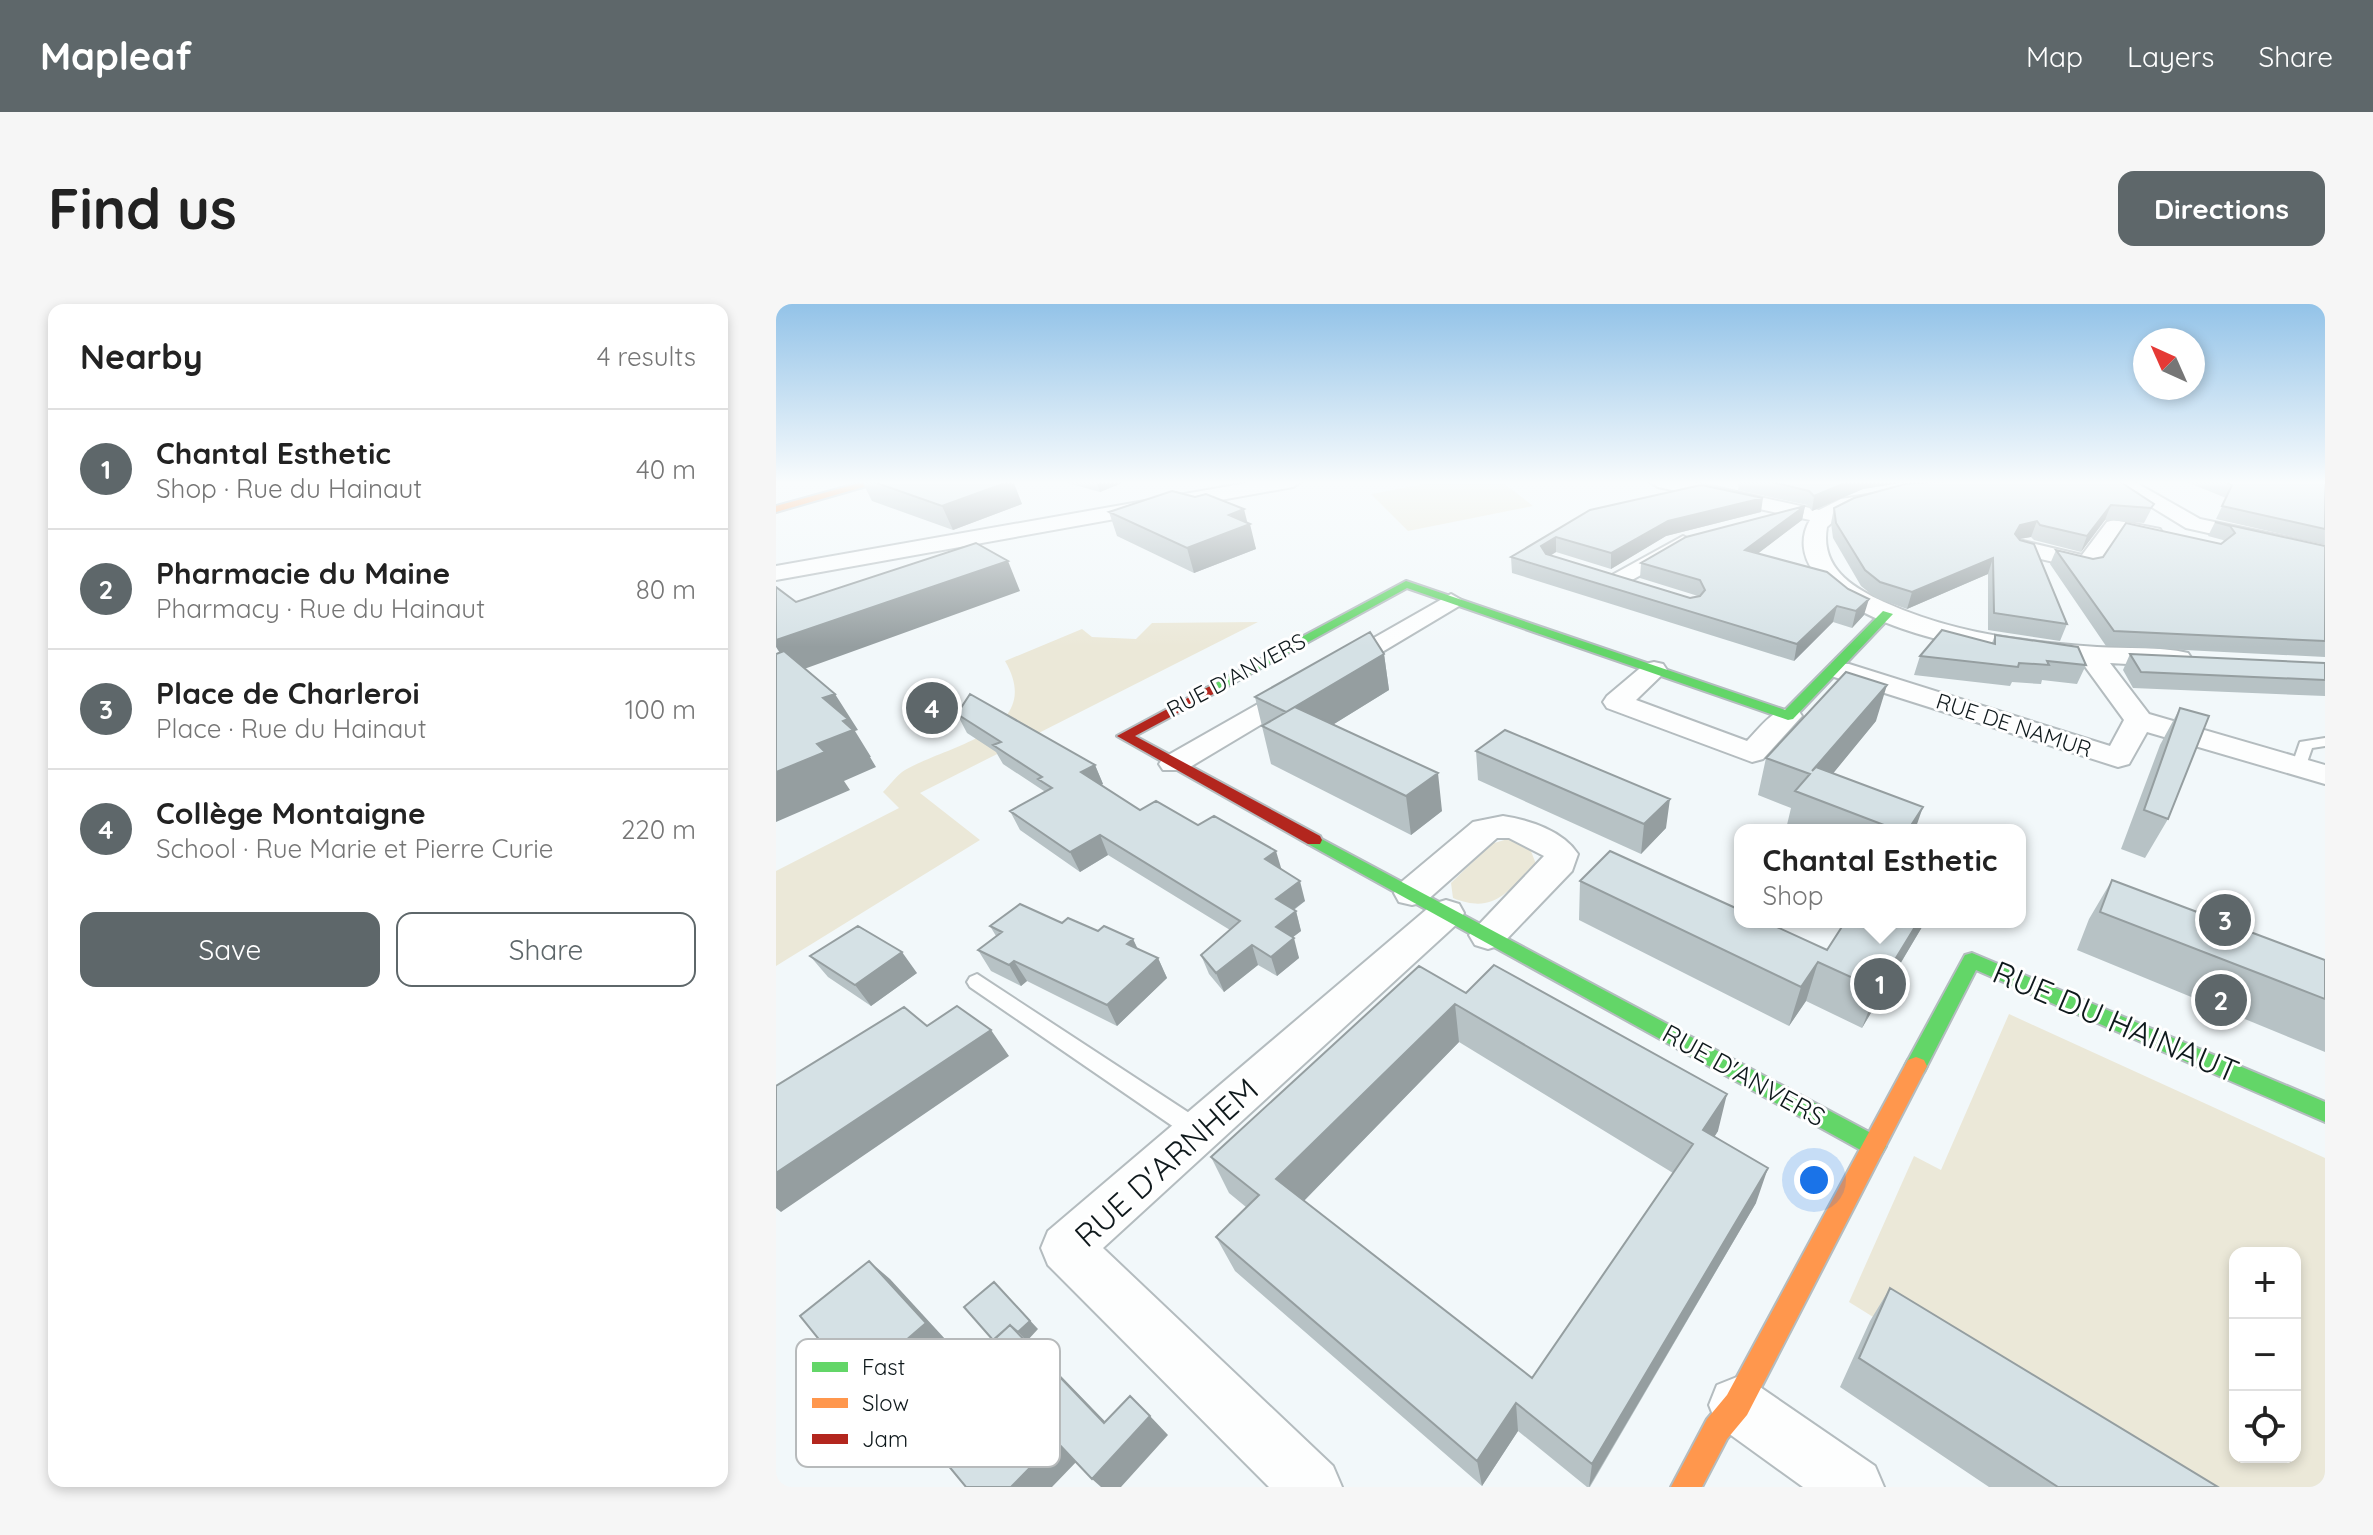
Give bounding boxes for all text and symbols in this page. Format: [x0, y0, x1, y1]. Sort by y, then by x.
text: Mapleaf [40, 32, 192, 80]
text: Map [2026, 39, 2083, 74]
text: Layers [2127, 39, 2214, 74]
text: Share [2258, 39, 2333, 74]
button: Directions [2118, 171, 2325, 246]
text: Find us [48, 173, 237, 243]
north arrow [2133, 328, 2205, 400]
text: Nearby [80, 335, 203, 378]
text: 4 results [597, 340, 696, 373]
text: Chantal Esthetic [156, 434, 391, 472]
text: 1 [101, 453, 111, 486]
text: 40 m [636, 453, 696, 486]
text: Shop · Rue du Hainaut [156, 472, 422, 505]
text: Pharmacie du Maine [156, 554, 450, 592]
text: 2 [99, 573, 113, 606]
text: 80 m [636, 573, 696, 606]
text: Pharmacy · Rue du Hainaut [156, 592, 485, 625]
street label: RUE D'ANVERS [1162, 627, 1310, 723]
text: Place de Charleroi [156, 674, 420, 712]
pin: 4 [906, 678, 958, 738]
street label: RUE DE NAMUR [1933, 687, 2095, 763]
text: 3 [99, 693, 113, 726]
text: 100 m [625, 693, 696, 726]
text: Place · Rue du Hainaut [156, 712, 427, 745]
text: Collège Montaigne [156, 794, 426, 832]
text: 4 [98, 813, 114, 846]
text: 220 m [621, 813, 696, 846]
popup [1734, 824, 2026, 928]
text: School · Rue Marie et Pierre Curie [156, 832, 554, 865]
text: Chantal Esthetic [1763, 841, 1997, 879]
text: Shop [1763, 879, 1823, 912]
pin: 3 [2199, 890, 2251, 950]
button: Save [80, 912, 380, 987]
button: Share [396, 912, 696, 987]
street label: RUE DU HAINAUT [1987, 951, 2245, 1091]
pin: 1 [1854, 954, 1906, 1014]
pin: 2 [2195, 970, 2247, 1030]
street label: RUE D'ANVERS [1657, 1017, 1831, 1133]
street label: RUE D'ARNHEM [1066, 1069, 1266, 1255]
your location [1794, 1160, 1834, 1200]
map controls [2229, 1247, 2301, 1463]
button: + [2229, 1247, 2301, 1319]
button: − [2229, 1319, 2301, 1391]
legend [796, 1339, 1060, 1467]
text: Fast [862, 1353, 905, 1381]
text: Slow [862, 1389, 909, 1417]
button: locate [2229, 1391, 2301, 1463]
text: Jam [862, 1425, 908, 1453]

